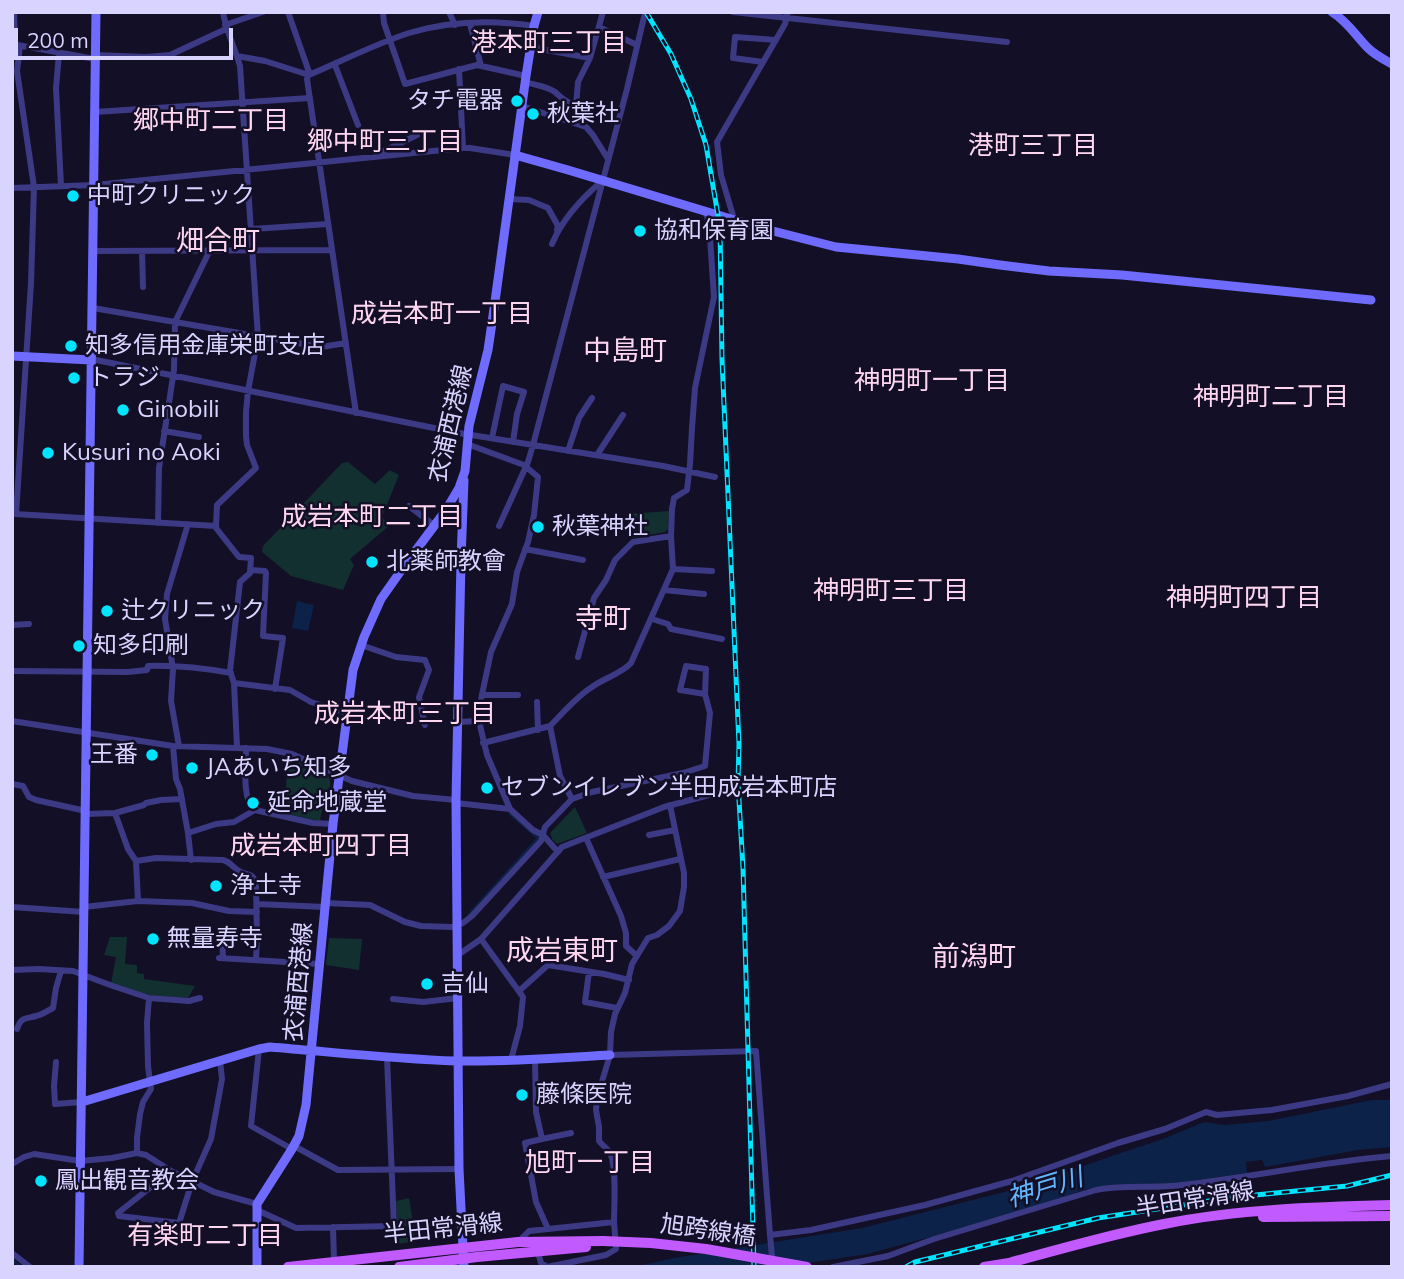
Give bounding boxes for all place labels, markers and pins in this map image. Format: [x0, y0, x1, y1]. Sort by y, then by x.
place label: タチ電器 [407, 87, 503, 115]
marker: タチ電器 [509, 93, 525, 109]
place label: 秋葉社 [547, 100, 619, 128]
marker: 秋葉社 [525, 106, 541, 122]
place label: 中町クリニック [87, 182, 255, 210]
marker: 中町クリニック [65, 188, 81, 204]
place label: 協和保育園 [654, 217, 774, 245]
marker: 協和保育園 [632, 223, 648, 239]
place label: 知多信用金庫栄町支店 [85, 332, 325, 360]
marker: 知多信用金庫栄町支店 [63, 338, 79, 354]
place label: トラジ [88, 364, 160, 392]
marker: トラジ [66, 370, 82, 386]
place label: Ginobili [137, 396, 220, 424]
marker: Ginobili [115, 402, 131, 418]
place label: Kusuri no Aoki [62, 439, 221, 467]
marker: Kusuri no Aoki [40, 445, 56, 461]
place label: 秋葉神社 [552, 513, 648, 541]
marker: 秋葉神社 [530, 519, 546, 535]
place label: 北薬師教會 [386, 548, 506, 576]
marker: 北薬師教會 [364, 554, 380, 570]
place label: 辻クリニック [121, 597, 265, 625]
marker: 辻クリニック [99, 603, 115, 619]
place label: 知多印刷 [93, 632, 189, 660]
marker: 知多印刷 [71, 638, 87, 654]
place label: 王番 [90, 741, 138, 769]
marker: 王番 [144, 747, 160, 763]
place label: JAあいち知多 [206, 754, 352, 782]
marker: JAあいち知多 [184, 760, 200, 776]
place label: セブンイレブン半田成岩本町店 [501, 774, 837, 802]
marker: セブンイレブン半田成岩本町店 [479, 780, 495, 796]
place label: 延命地蔵堂 [267, 789, 387, 817]
marker: 延命地蔵堂 [245, 795, 261, 811]
place label: 浄土寺 [230, 872, 302, 900]
marker: 浄土寺 [208, 878, 224, 894]
place label: 無量寿寺 [167, 925, 263, 953]
marker: 無量寿寺 [145, 931, 161, 947]
place label: 吉仙 [441, 970, 489, 998]
marker: 吉仙 [419, 976, 435, 992]
place label: 藤條医院 [536, 1081, 632, 1109]
marker: 藤條医院 [514, 1087, 530, 1103]
place label: 鳳出観音教会 [55, 1167, 199, 1195]
marker: 鳳出観音教会 [33, 1173, 49, 1189]

